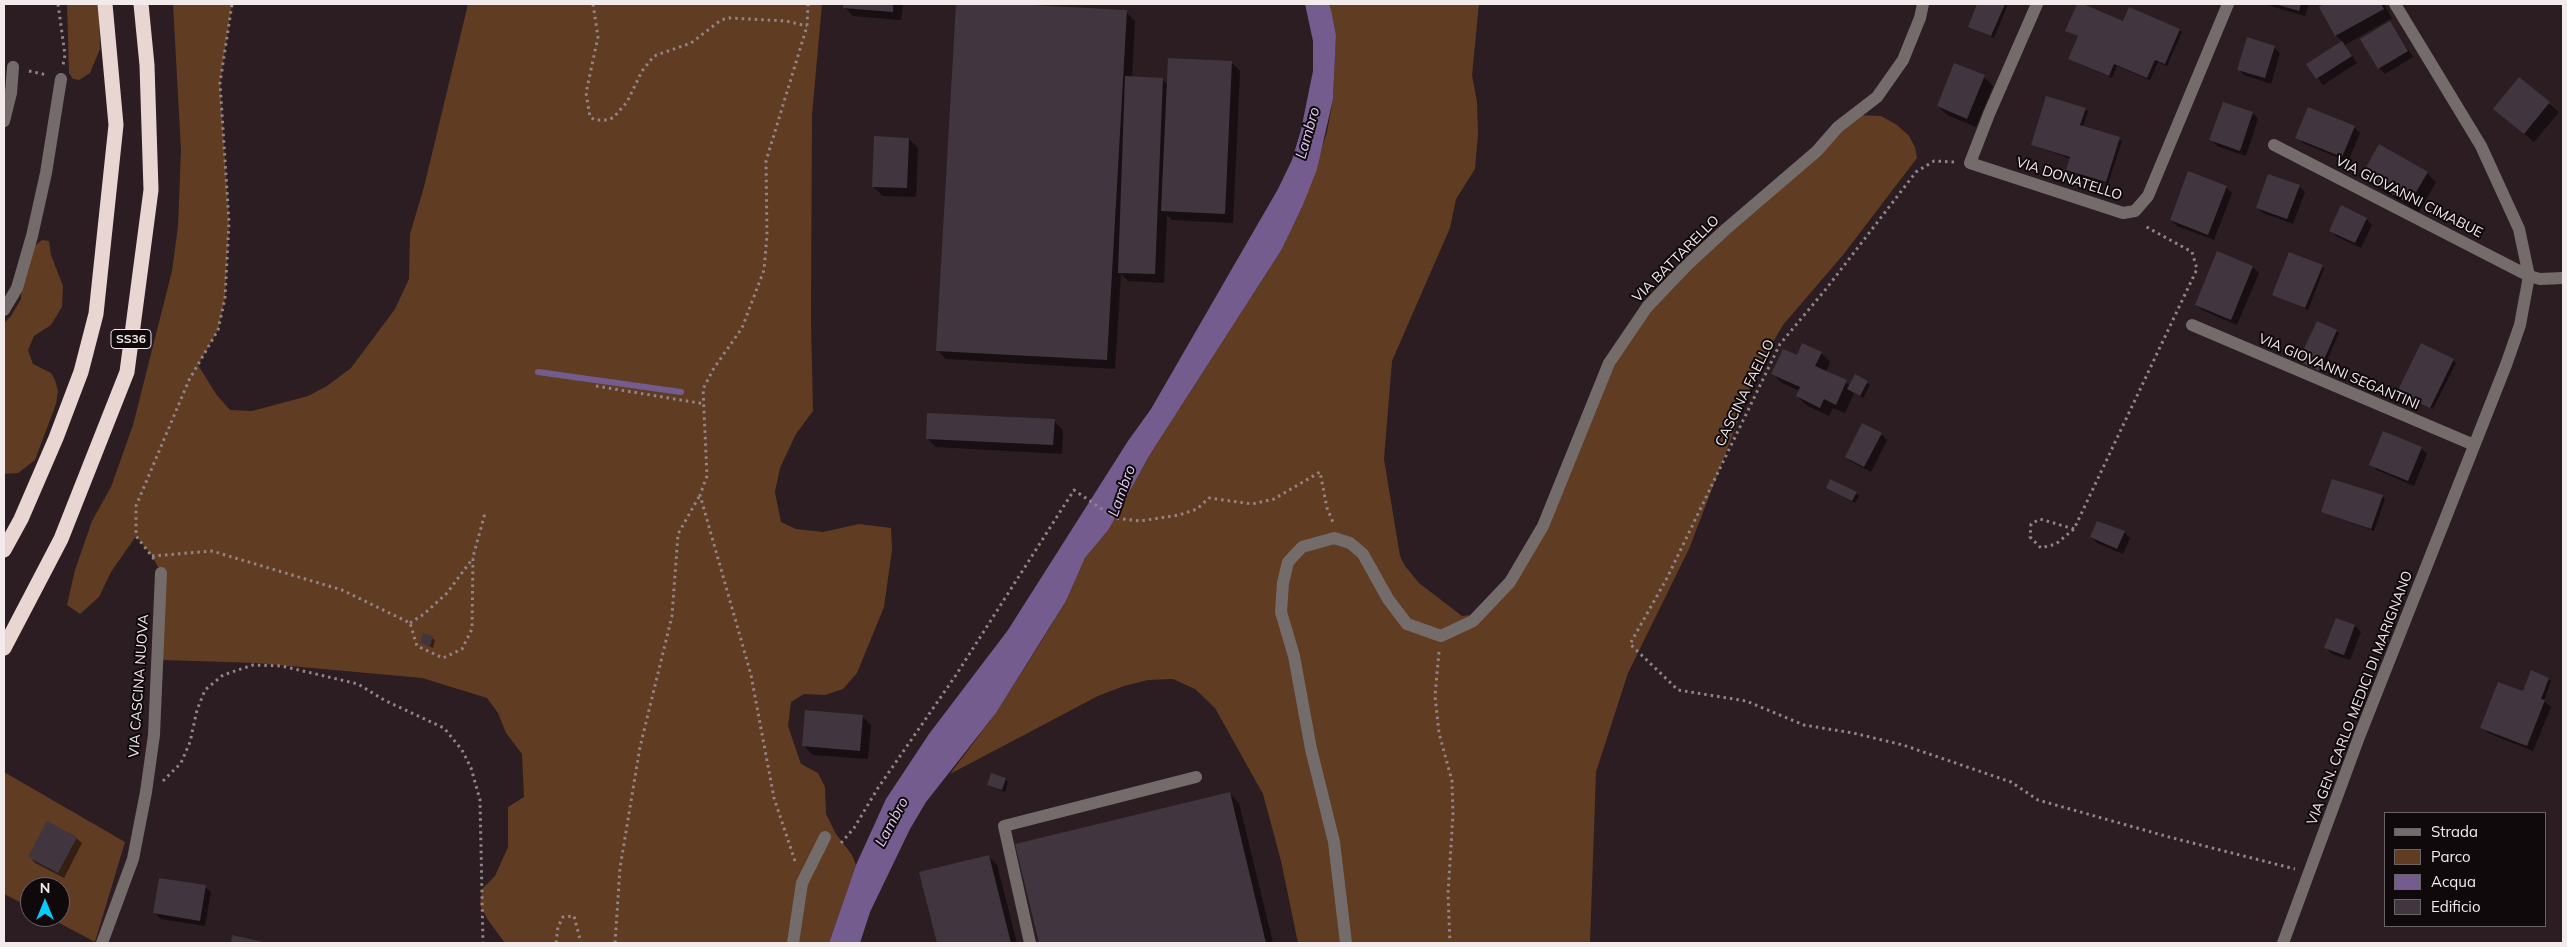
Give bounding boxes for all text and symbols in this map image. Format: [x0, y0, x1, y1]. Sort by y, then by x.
water label: Lambro [1292, 105, 1324, 161]
street label: VIA GIOVANNI CIMABUE [2333, 153, 2485, 241]
street label: VIA DONATELLO [2014, 154, 2124, 204]
street label: VIA BATTARELLO [1629, 212, 1723, 306]
road number: SS36 [111, 329, 151, 348]
street label: VIA GIOVANNI SEGANTINI [2256, 330, 2422, 414]
street label: CASCINA FAELLO [1712, 337, 1778, 449]
water label: Lambro [1104, 463, 1140, 519]
street label: VIA GEN. CARLO MEDICI DI MARIGNANO [2304, 569, 2416, 827]
street label: VIA CASCINA NUOVA [126, 614, 152, 758]
water label: Lambro [872, 794, 912, 850]
legend [2384, 812, 2547, 927]
text: Strada [2431, 822, 2478, 841]
text: Parco [2431, 847, 2471, 866]
text: Acqua [2431, 872, 2476, 891]
north arrow [20, 877, 70, 927]
text: N [40, 879, 50, 897]
text: Edificio [2431, 897, 2481, 916]

